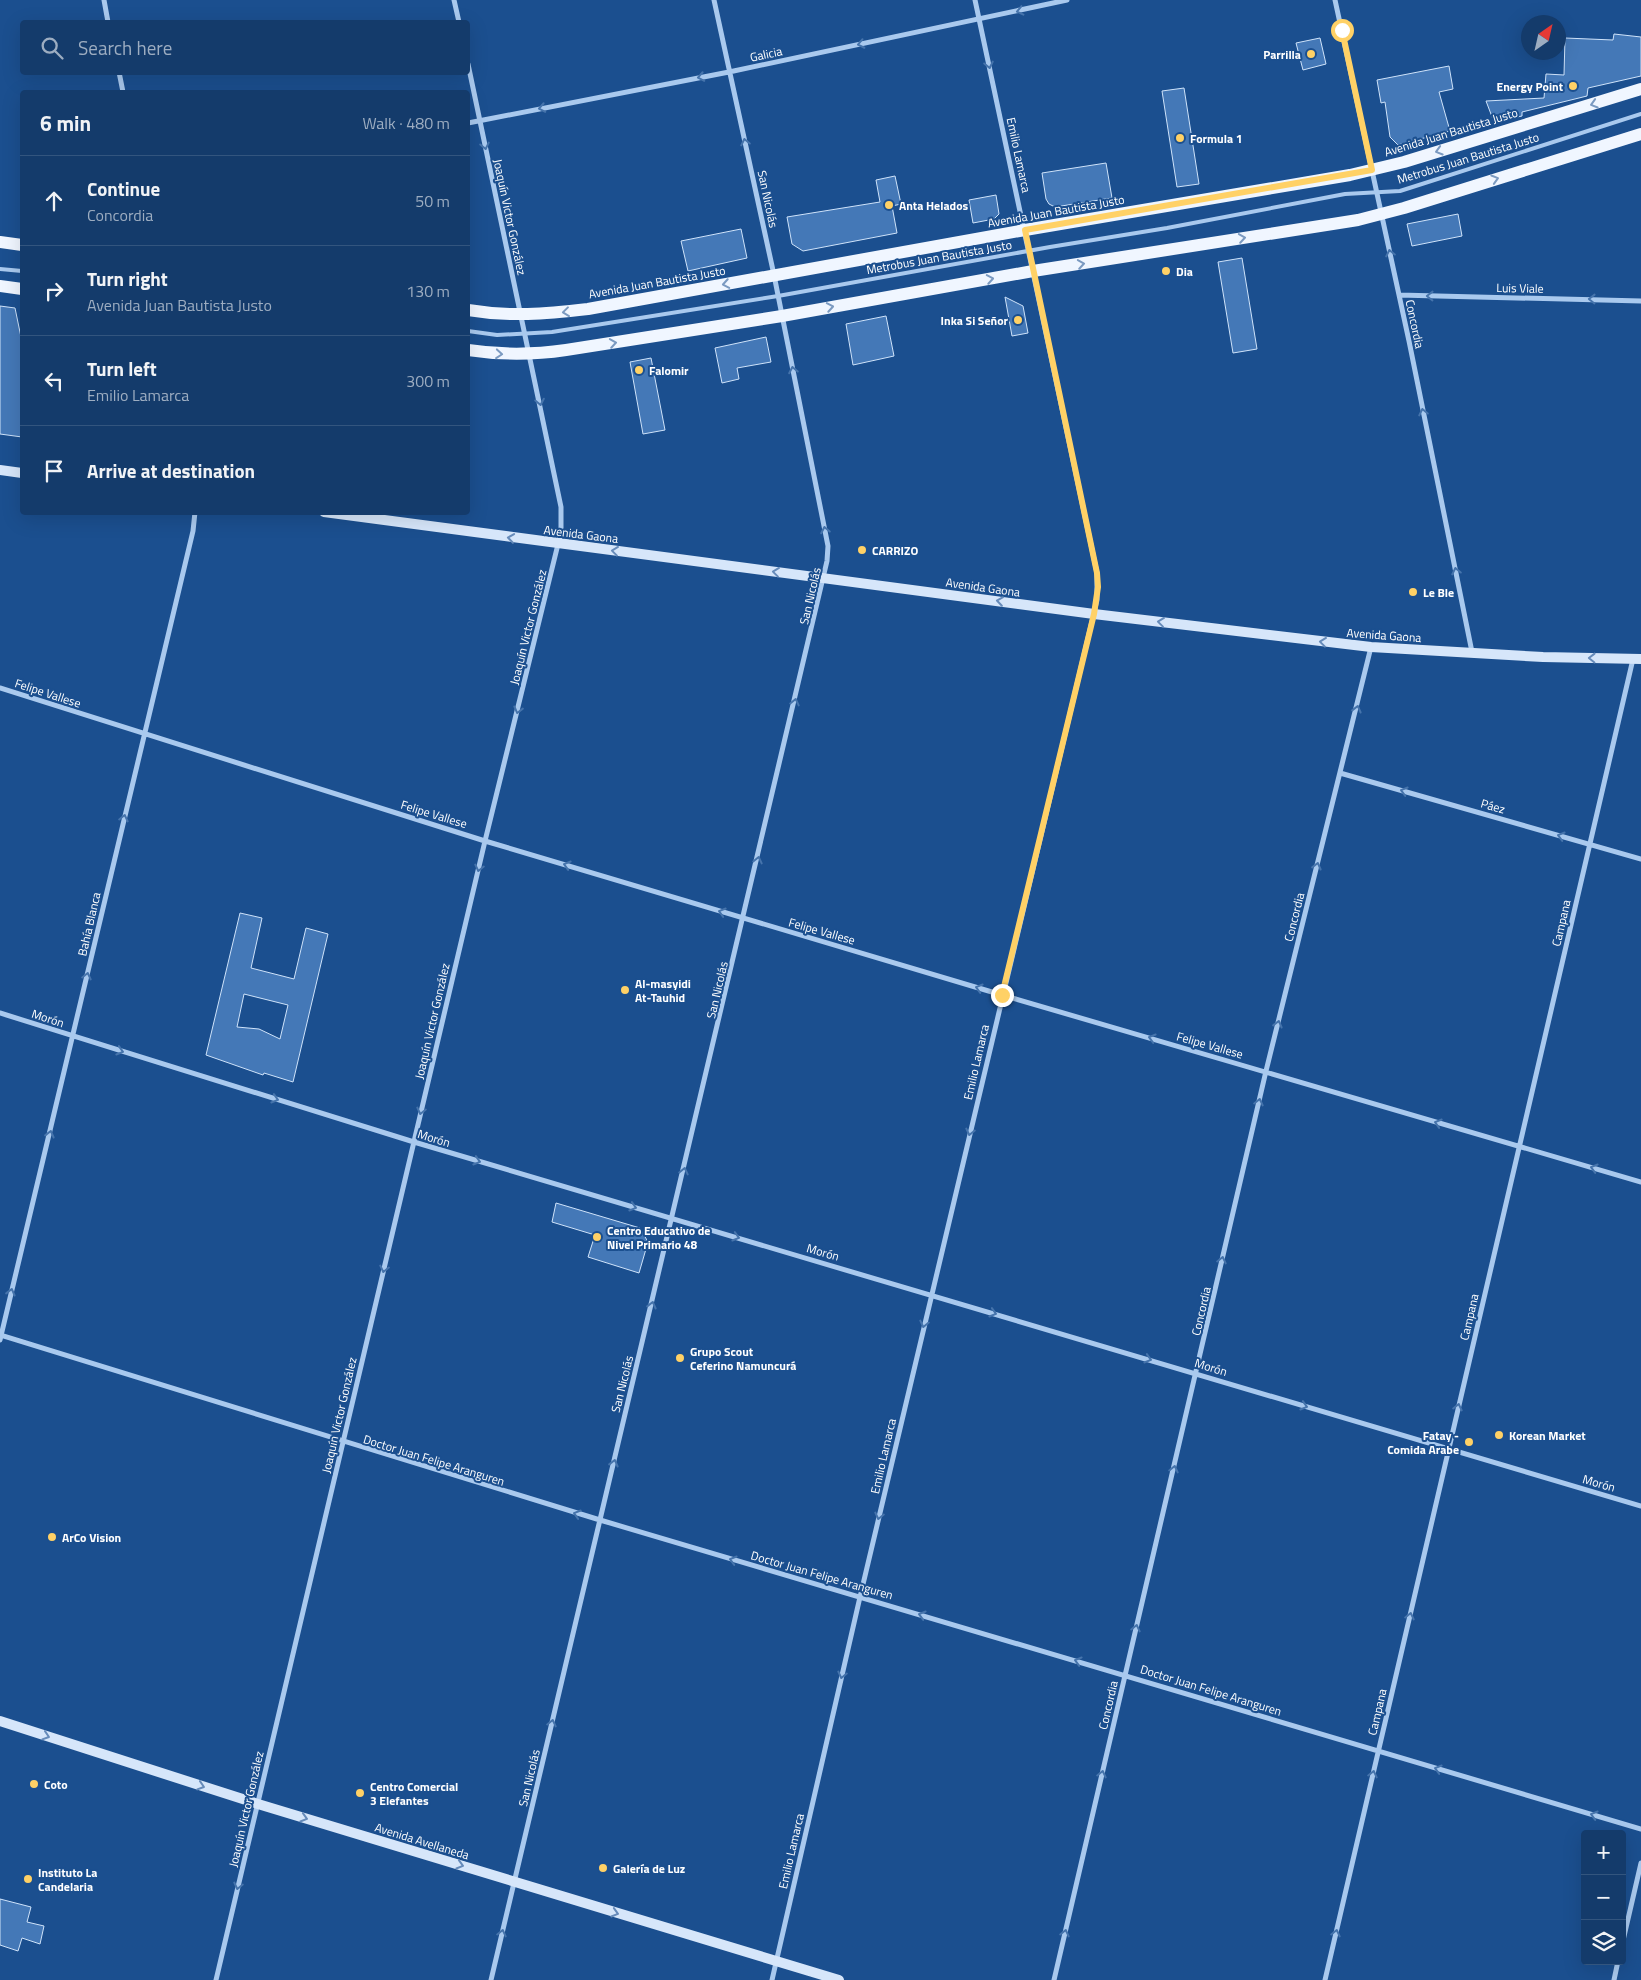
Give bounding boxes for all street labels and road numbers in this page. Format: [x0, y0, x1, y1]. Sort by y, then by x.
street label: Galicia [748, 41, 784, 67]
street label: Avenida Juan Bautista Justo [1382, 103, 1520, 161]
street label: Emilio Lamarca [1002, 115, 1036, 195]
street label: Metrobus Juan Bautista Justo [1395, 127, 1541, 189]
street label: Joaquín Victor González [488, 157, 532, 277]
street label: San Nicolás [753, 169, 783, 230]
street label: Avenida Juan Bautista Justo [986, 190, 1126, 232]
street label: Metrobus Juan Bautista Justo [865, 235, 1013, 279]
street label: Avenida Juan Bautista Justo [587, 261, 727, 303]
street label: Luis Viale [1496, 278, 1544, 298]
street label: Concordia [1401, 298, 1429, 350]
street label: Avenida Gaona [543, 520, 619, 548]
street label: San Nicolás [794, 565, 826, 626]
street label: Joaquín Victor González [504, 567, 552, 687]
street label: Avenida Gaona [945, 572, 1021, 602]
street label: Avenida Gaona [1346, 623, 1422, 647]
street label: Felipe Vallese [12, 673, 84, 713]
street label: Páez [1479, 793, 1507, 819]
street label: Felipe Vallese [398, 795, 470, 833]
street label: Bahía Blanca [72, 890, 106, 958]
street label: Concordia [1279, 891, 1309, 943]
street label: Campana [1546, 898, 1576, 948]
street label: Felipe Vallese [786, 912, 858, 950]
street label: San Nicolás [701, 959, 733, 1020]
street label: Joaquín Victor González [409, 961, 455, 1081]
street label: Morón [29, 1004, 67, 1032]
street label: Emilio Lamarca [958, 1022, 994, 1102]
street label: Felipe Vallese [1174, 1026, 1246, 1064]
street label: Morón [415, 1124, 453, 1152]
street label: Morón [804, 1238, 842, 1266]
street label: Concordia [1186, 1285, 1216, 1337]
street label: Campana [1454, 1292, 1484, 1342]
street label: San Nicolás [606, 1353, 638, 1415]
street label: Morón [1192, 1353, 1230, 1381]
street label: Joaquín Victor González [316, 1355, 362, 1475]
street label: Emilio Lamarca [865, 1416, 901, 1496]
street label: Doctor Juan Felipe Aranguren [361, 1429, 507, 1491]
street label: Morón [1580, 1469, 1618, 1497]
street label: Doctor Juan Felipe Aranguren [749, 1546, 895, 1604]
street label: Doctor Juan Felipe Aranguren [1138, 1659, 1284, 1721]
street label: Concordia [1093, 1679, 1123, 1731]
street label: Campana [1362, 1687, 1392, 1737]
street label: San Nicolás [513, 1747, 545, 1808]
street label: Joaquín Victor González [223, 1749, 269, 1869]
street label: Emilio Lamarca [773, 1811, 809, 1891]
street label: Avenida Avellaneda [372, 1818, 472, 1864]

